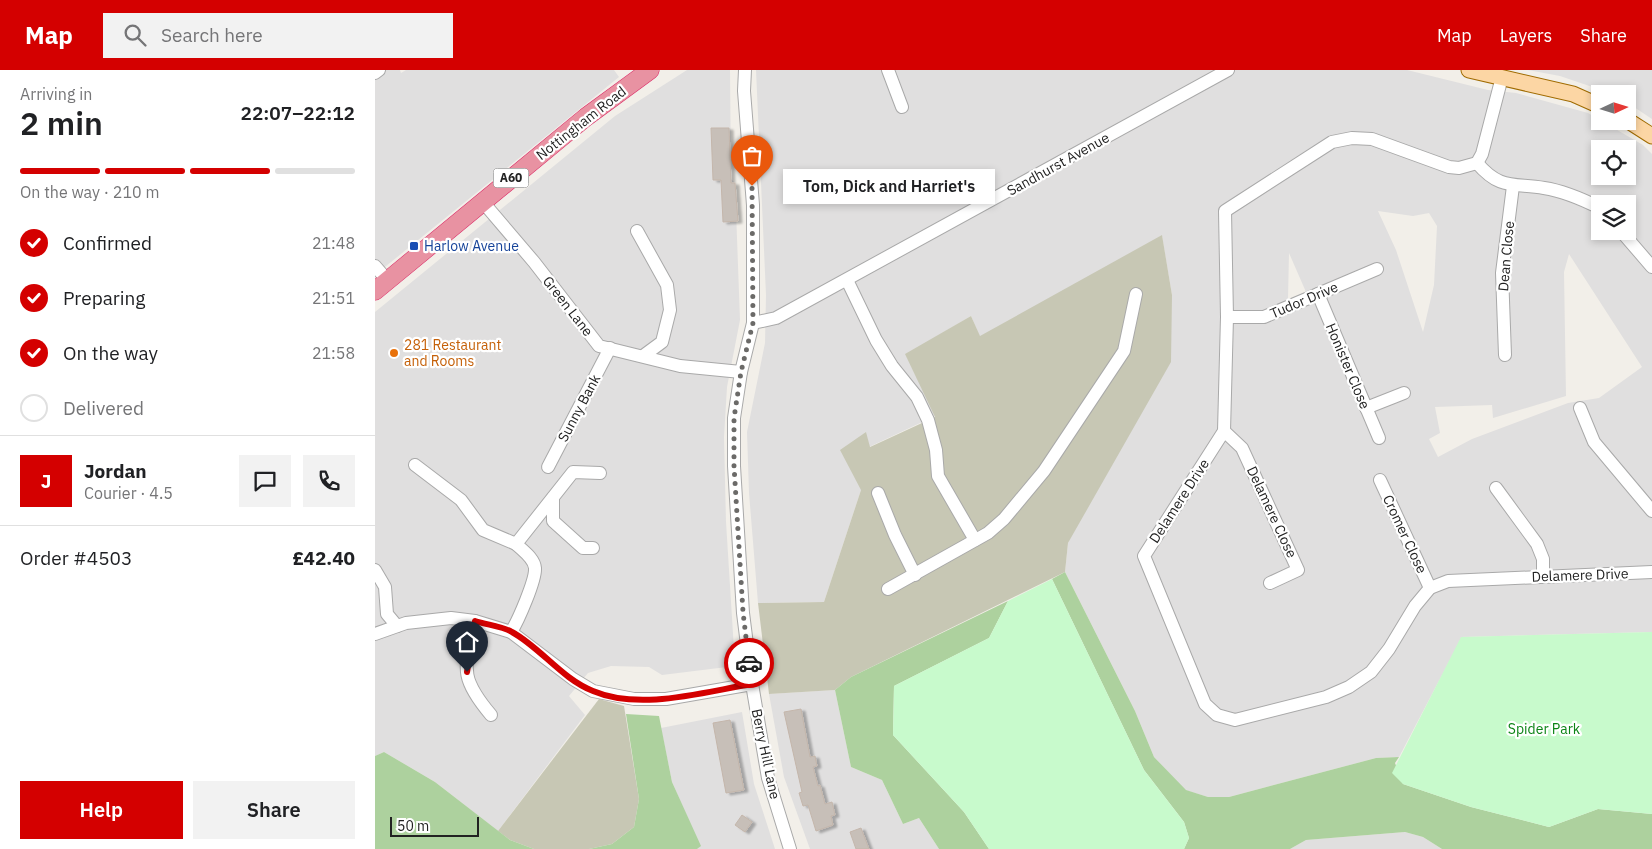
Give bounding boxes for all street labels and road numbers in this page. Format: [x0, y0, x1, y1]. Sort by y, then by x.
street label: Nottingham Road [532, 82, 630, 164]
street label: Sandhurst Avenue [1004, 128, 1113, 200]
road number: A60 [493, 169, 529, 188]
street label: Dean Close [1494, 220, 1518, 292]
street label: Green Lane [539, 272, 597, 340]
street label: Tudor Drive [1267, 277, 1341, 322]
street label: Honister Close [1322, 320, 1374, 412]
street label: Sunny Bank [554, 371, 605, 445]
street label: Delamere Drive [1145, 455, 1213, 547]
street label: Delamere Close [1243, 463, 1301, 561]
street label: Cromer Close [1379, 492, 1431, 577]
street label: Delamere Drive [1531, 564, 1629, 586]
street label: Berry Hill Lane [748, 707, 784, 801]

